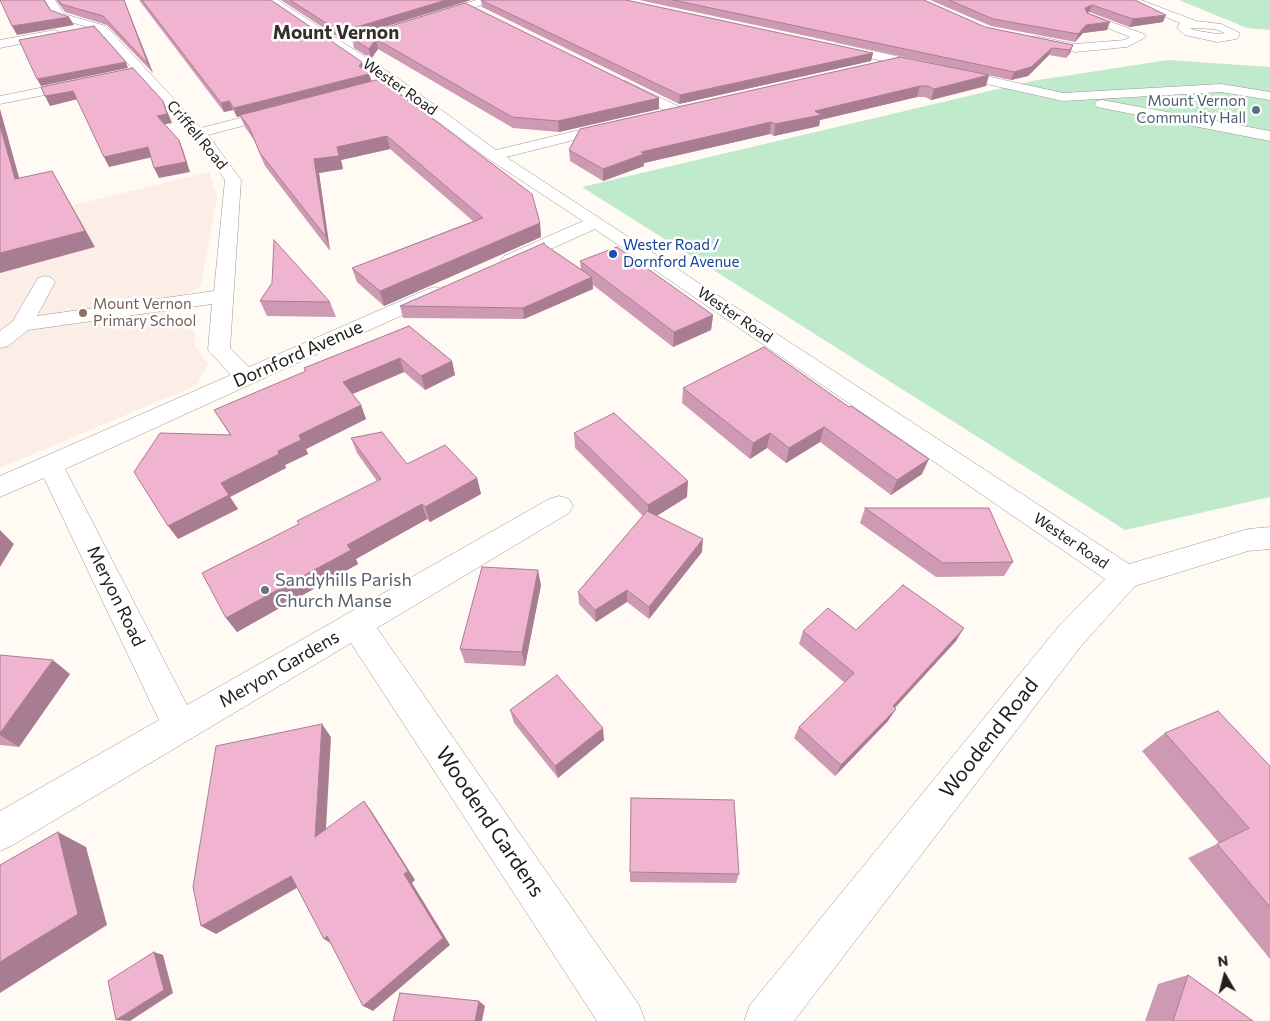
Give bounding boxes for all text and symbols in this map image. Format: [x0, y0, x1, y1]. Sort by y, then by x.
district label: Mount Vernon [273, 22, 399, 44]
street label: Wester Road [359, 55, 441, 119]
place label: Mount Vernon Community Hall [1136, 92, 1246, 127]
street label: Criffell Road [163, 97, 231, 173]
marker: Mount Vernon Community Hall [1250, 104, 1262, 116]
place label: Wester Road / Dornford Avenue [623, 236, 739, 271]
marker: Wester Road / Dornford Avenue [607, 248, 619, 260]
street label: Wester Road [694, 283, 776, 347]
place label: Mount Vernon Primary School [93, 295, 196, 330]
marker: Mount Vernon Primary School [77, 307, 89, 319]
street label: Dornford Avenue [230, 316, 366, 392]
street label: Wester Road [1030, 509, 1112, 573]
street label: Meryon Road [82, 542, 150, 650]
place label: Sandyhills Parish Church Manse [275, 569, 412, 612]
marker: Sandyhills Parish Church Manse [259, 584, 271, 596]
street label: Meryon Gardens [215, 626, 343, 712]
street label: Woodend Road [934, 673, 1044, 803]
street label: Woodend Gardens [430, 742, 550, 902]
north arrow [1200, 951, 1250, 1001]
text: N [1216, 952, 1229, 970]

